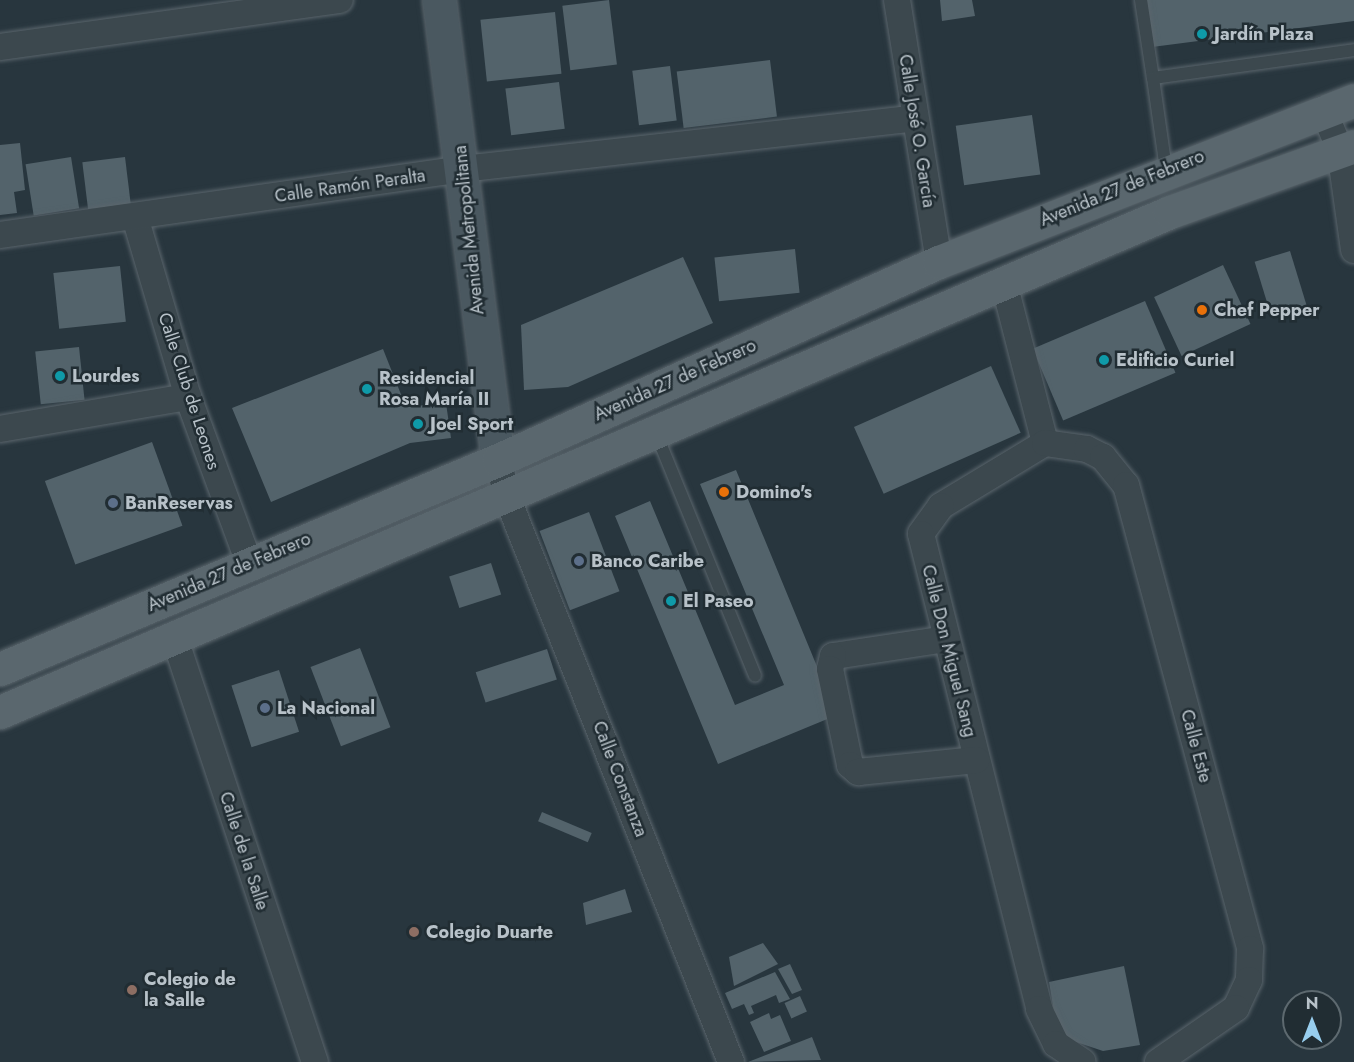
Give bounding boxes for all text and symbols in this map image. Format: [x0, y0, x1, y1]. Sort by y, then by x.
place label: Jardín Plaza [1214, 23, 1314, 45]
marker: Jardín Plaza [1195, 27, 1209, 41]
street label: Calle José O. García [894, 53, 940, 209]
street label: Avenida Metropolitana [449, 144, 489, 316]
street label: Avenida 27 de Febrero [1037, 145, 1207, 231]
street label: Calle Ramón Peralta [273, 165, 427, 207]
place label: Chef Pepper [1214, 299, 1320, 321]
marker: Chef Pepper [1195, 303, 1209, 317]
street label: Calle Club de Leones [153, 310, 225, 472]
street label: Avenida 27 de Febrero [591, 334, 759, 426]
place label: Edificio Curiel [1116, 349, 1234, 371]
marker: Edificio Curiel [1097, 353, 1111, 367]
place label: Lourdes [72, 365, 139, 387]
place label: Residencial Rosa María II [379, 368, 489, 410]
marker: Lourdes [53, 369, 67, 383]
marker: Residencial Rosa María II [360, 382, 374, 396]
place label: Joel Sport [430, 413, 513, 435]
marker: Joel Sport [411, 417, 425, 431]
place label: Domino's [736, 481, 812, 503]
marker: Domino's [717, 485, 731, 499]
place label: BanReservas [125, 492, 233, 514]
marker: BanReservas [106, 496, 120, 510]
street label: Avenida 27 de Febrero [144, 528, 314, 616]
place label: Banco Caribe [591, 550, 704, 572]
marker: Banco Caribe [572, 554, 586, 568]
street label: Calle Don Miguel Sang [917, 563, 981, 739]
place label: El Paseo [683, 590, 754, 612]
marker: El Paseo [664, 594, 678, 608]
place label: La Nacional [277, 697, 375, 719]
marker: La Nacional [258, 701, 272, 715]
street label: Calle Este [1176, 707, 1216, 785]
street label: Calle Constanza [588, 718, 652, 840]
street label: Calle de la Salle [215, 789, 273, 913]
place label: Colegio Duarte [426, 921, 553, 943]
marker: Colegio Duarte [407, 925, 421, 939]
place label: Colegio de la Salle [144, 969, 236, 1012]
marker: Colegio de la Salle [125, 983, 139, 997]
north arrow [1282, 990, 1342, 1050]
text: N [1306, 992, 1318, 1015]

